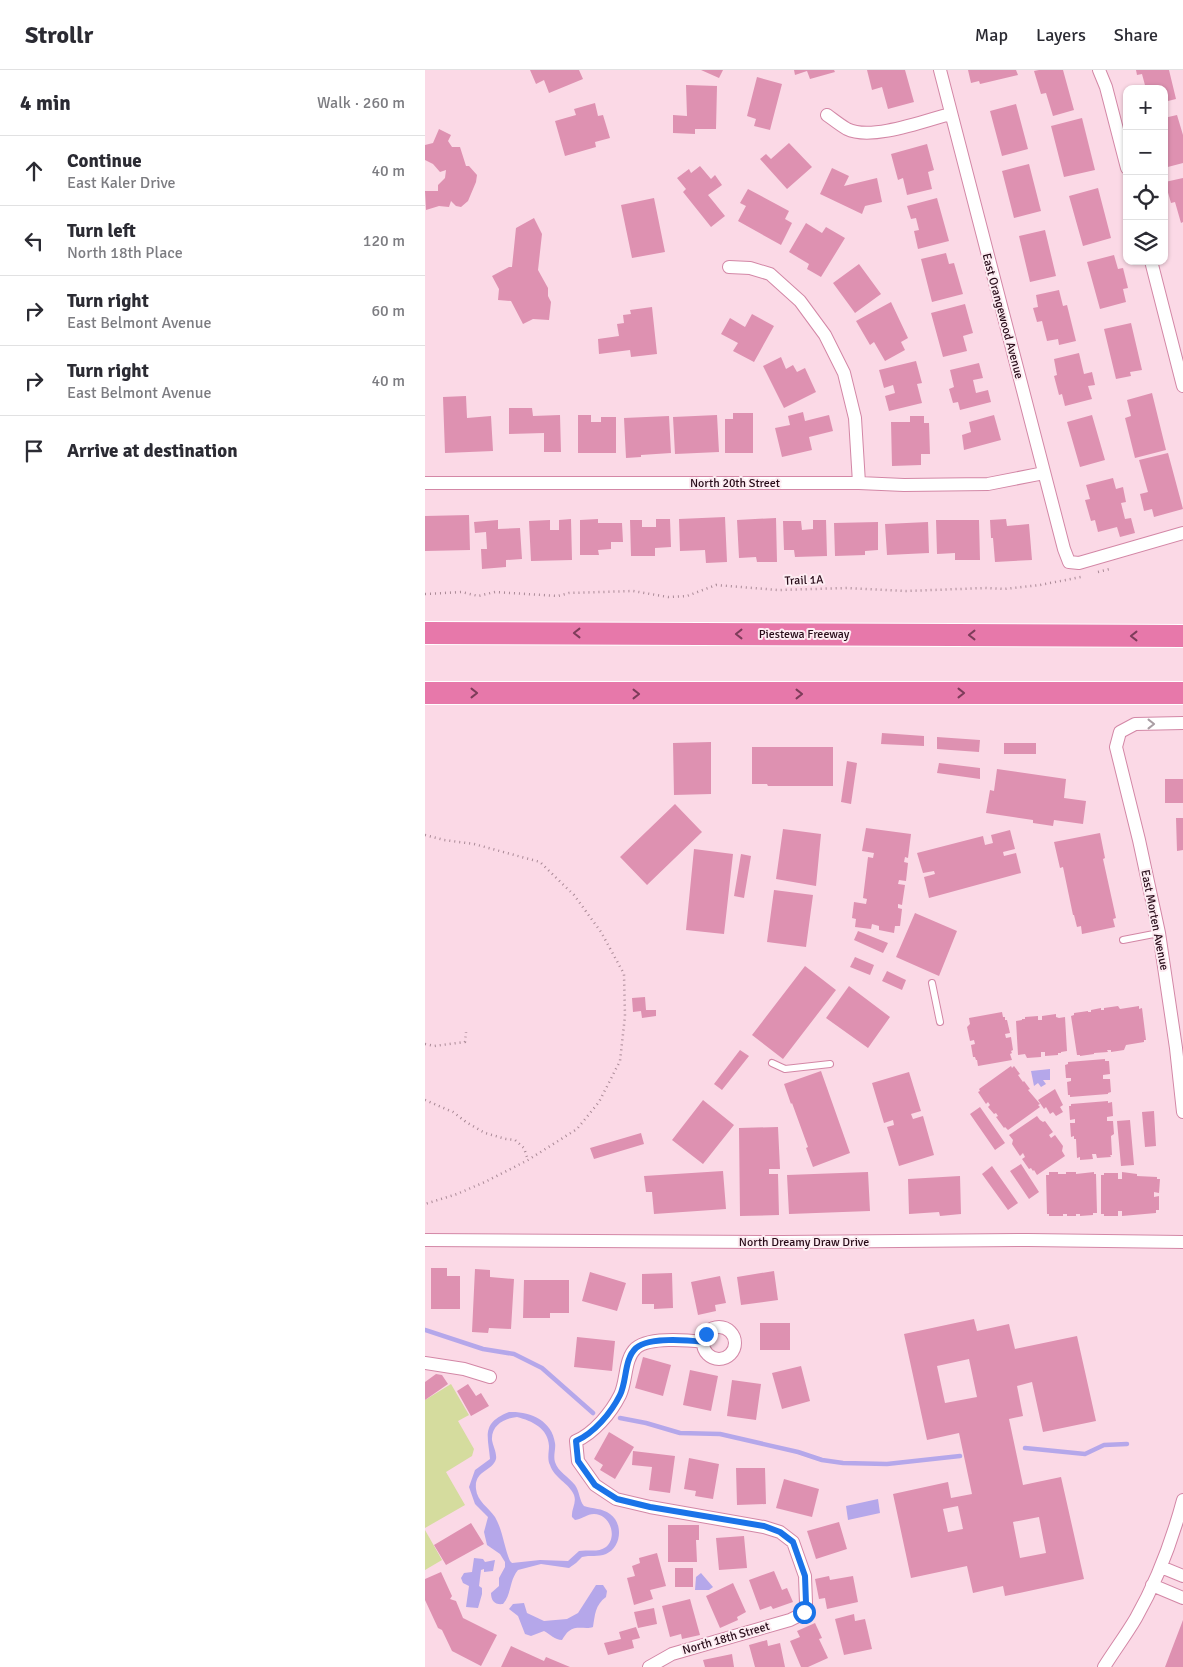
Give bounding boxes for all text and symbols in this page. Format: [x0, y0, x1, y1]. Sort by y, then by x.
text: Strollr [25, 20, 93, 50]
text: Map [975, 24, 1008, 46]
text: Layers [1036, 24, 1086, 46]
text: Share [1114, 24, 1158, 46]
map controls [1123, 85, 1168, 265]
button: + [1123, 85, 1168, 130]
text: 4 min [20, 90, 71, 116]
text: Walk · 260 m [317, 93, 405, 113]
button: − [1123, 130, 1168, 175]
text: Continue [67, 149, 142, 173]
icon: ahead [20, 157, 48, 185]
text: 40 m [371, 161, 405, 181]
text: East Kaler Drive [67, 173, 176, 193]
button: locate [1123, 175, 1168, 220]
text: Turn left [67, 219, 136, 243]
button: layers [1123, 220, 1168, 265]
icon: left [20, 227, 48, 255]
text: 120 m [363, 231, 405, 251]
text: North 18th Place [67, 243, 183, 263]
street label: East Orangewood Avenue [979, 252, 1027, 381]
text: Turn right [67, 289, 149, 313]
icon: right [20, 297, 48, 325]
text: 60 m [371, 301, 405, 321]
text: East Belmont Avenue [67, 313, 212, 333]
text: Turn right [67, 359, 149, 383]
icon: right [20, 367, 48, 395]
text: 40 m [371, 371, 405, 391]
text: East Belmont Avenue [67, 383, 212, 403]
icon: arrive [20, 437, 48, 465]
text: Arrive at destination [67, 439, 238, 463]
street label: North 20th Street [690, 476, 780, 491]
street label: Trail 1A [784, 572, 824, 589]
street label: Piestewa Freeway [759, 627, 850, 642]
one-way arrow [573, 628, 580, 638]
one-way arrow [735, 629, 743, 639]
one-way arrow [968, 630, 976, 640]
one-way arrow [1130, 631, 1138, 641]
one-way arrow [470, 688, 478, 698]
one-way arrow [958, 688, 965, 698]
one-way arrow [632, 689, 640, 699]
one-way arrow [795, 689, 803, 699]
one-way arrow [1147, 719, 1155, 729]
street label: East Morten Avenue [1137, 868, 1172, 972]
street label: North Dreamy Draw Drive [739, 1235, 869, 1250]
route end [695, 1323, 718, 1346]
route start [793, 1601, 816, 1624]
street label: North 18th Street [681, 1619, 771, 1658]

